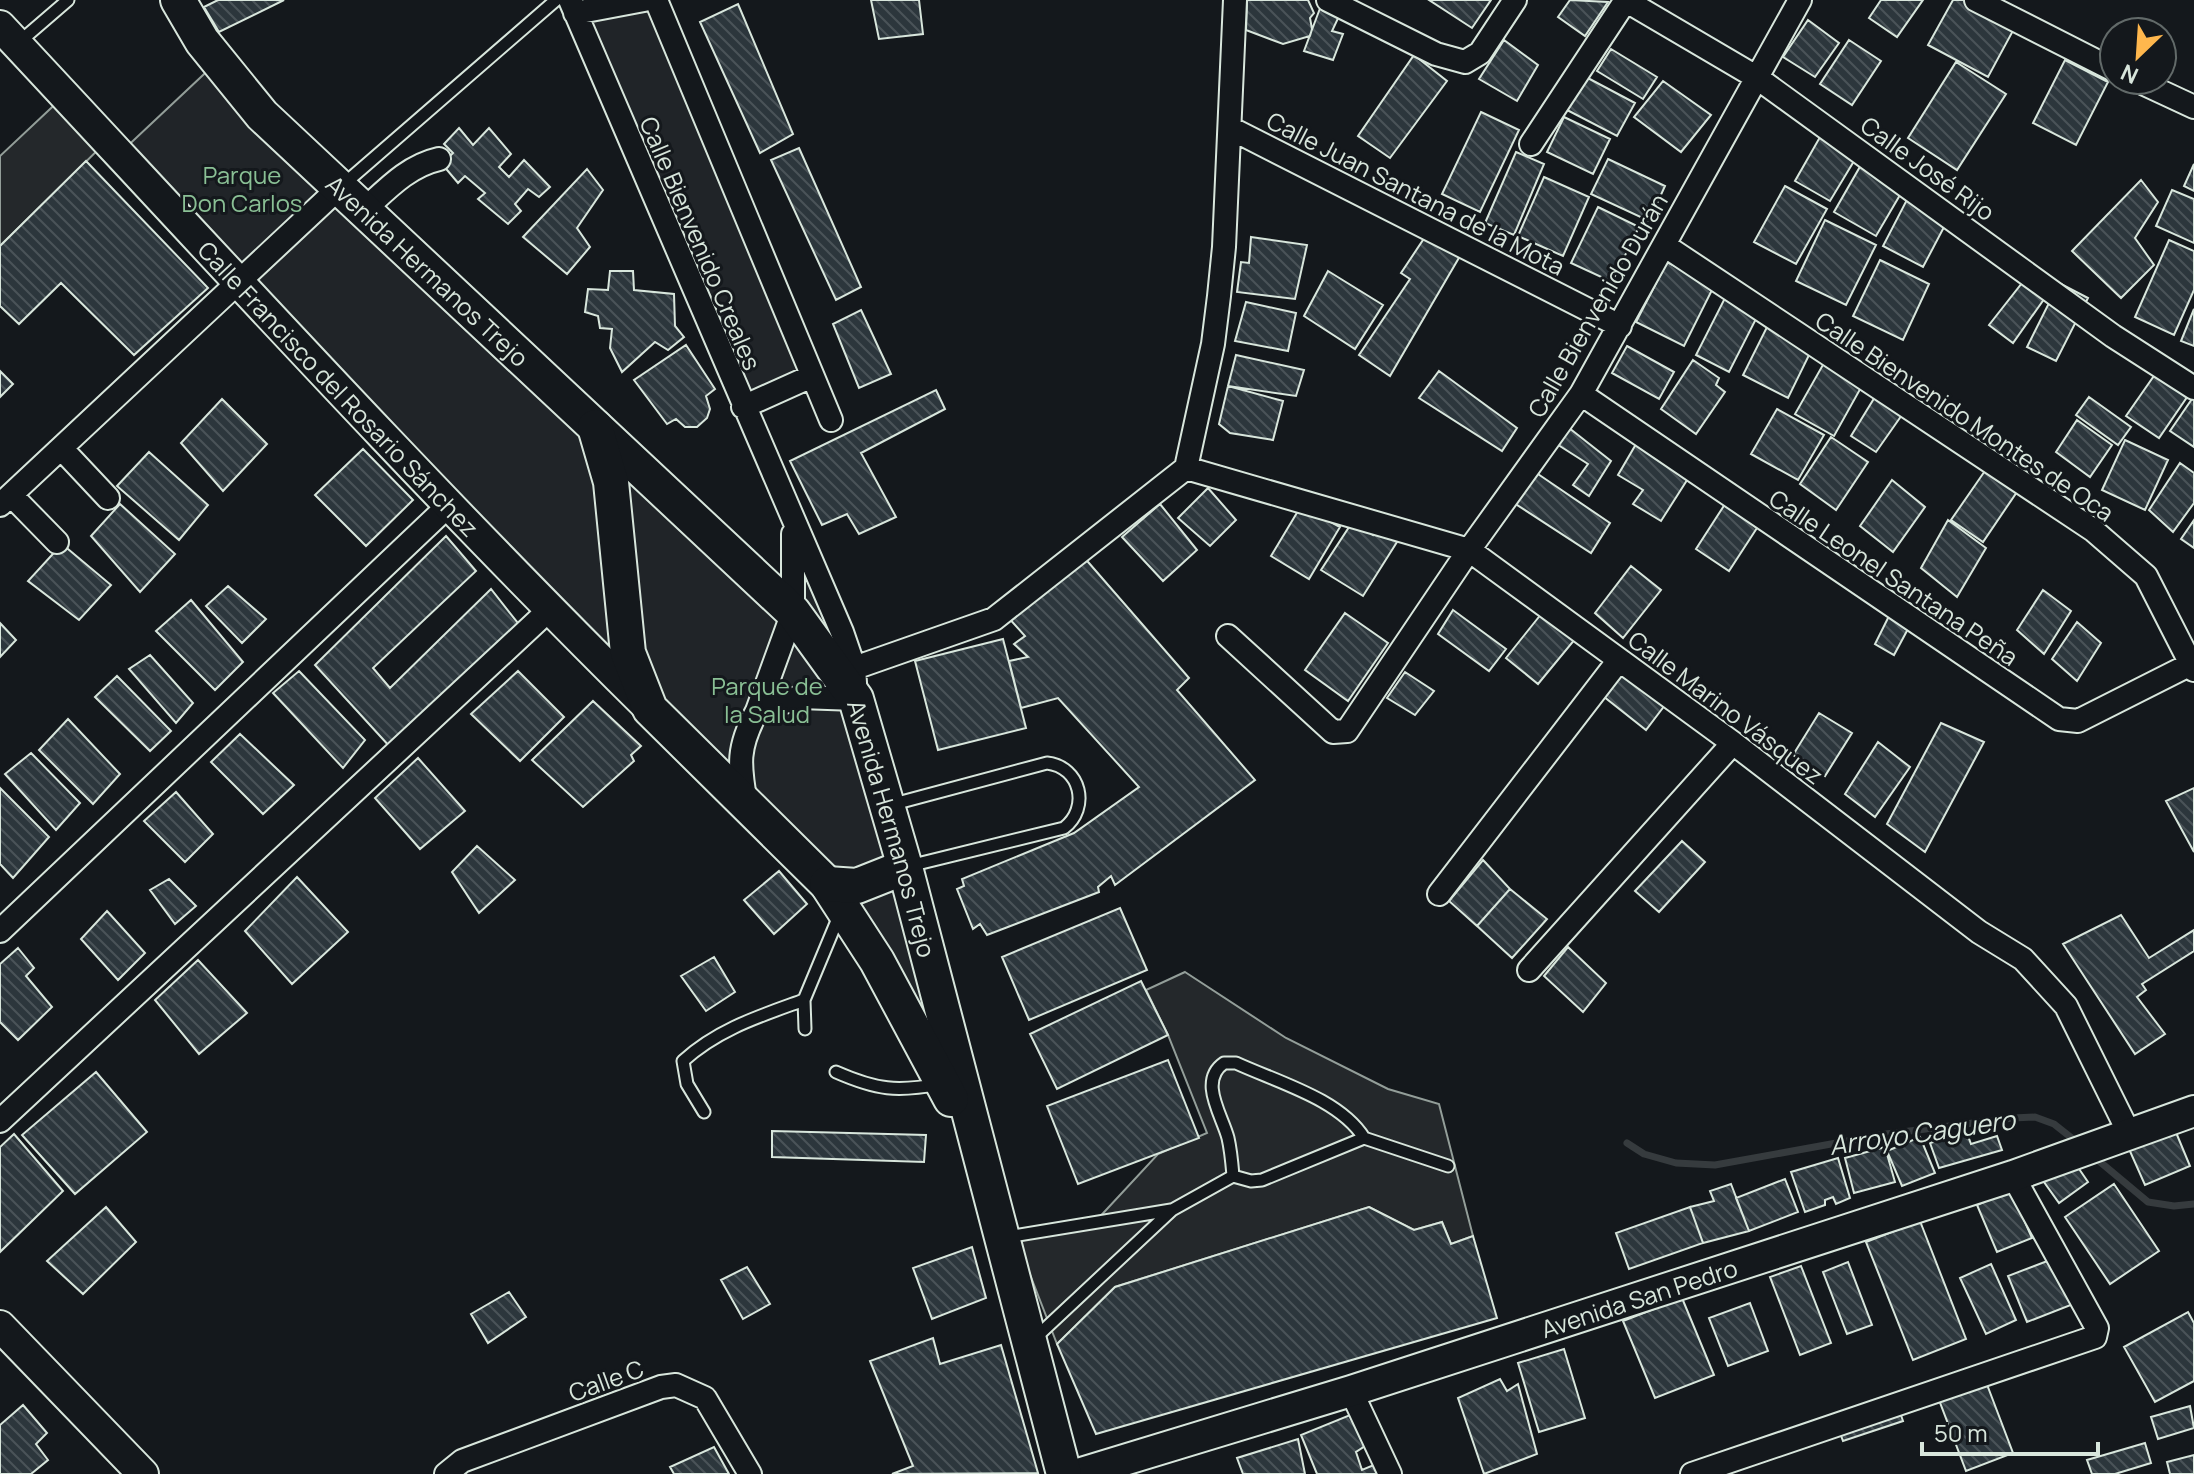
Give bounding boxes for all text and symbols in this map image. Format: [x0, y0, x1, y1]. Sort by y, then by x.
north arrow [2098, 16, 2178, 96]
text: N [2116, 57, 2143, 91]
street label: Calle Juan Santana de la Mota [1261, 103, 1571, 283]
street label: Calle José Rijo [1854, 108, 2002, 228]
street label: Calle Bienvenido Creales [633, 111, 769, 375]
park label: Parque Don Carlos [182, 158, 302, 219]
street label: Avenida Hermanos Trejo [319, 167, 536, 373]
street label: Calle Bienvenido Durán [1519, 187, 1675, 423]
street label: Calle Francisco del Rosario Sánchez [191, 233, 487, 543]
street label: Calle Bienvenido Montes de Oca [1809, 304, 2121, 528]
street label: Calle Leonel Santana Peña [1763, 481, 2025, 673]
street label: Calle Marino Vásquez [1622, 623, 1830, 791]
park label: Parque de la Salud [711, 669, 823, 730]
street label: Avenida Hermanos Trejo [841, 696, 944, 961]
water label: Arroyo Caguero [1827, 1101, 2019, 1163]
street label: Avenida San Pedro [1537, 1250, 1741, 1345]
street label: Calle C [564, 1351, 648, 1409]
scale bar [1922, 1406, 2098, 1456]
text: 50 m [1934, 1416, 1988, 1449]

